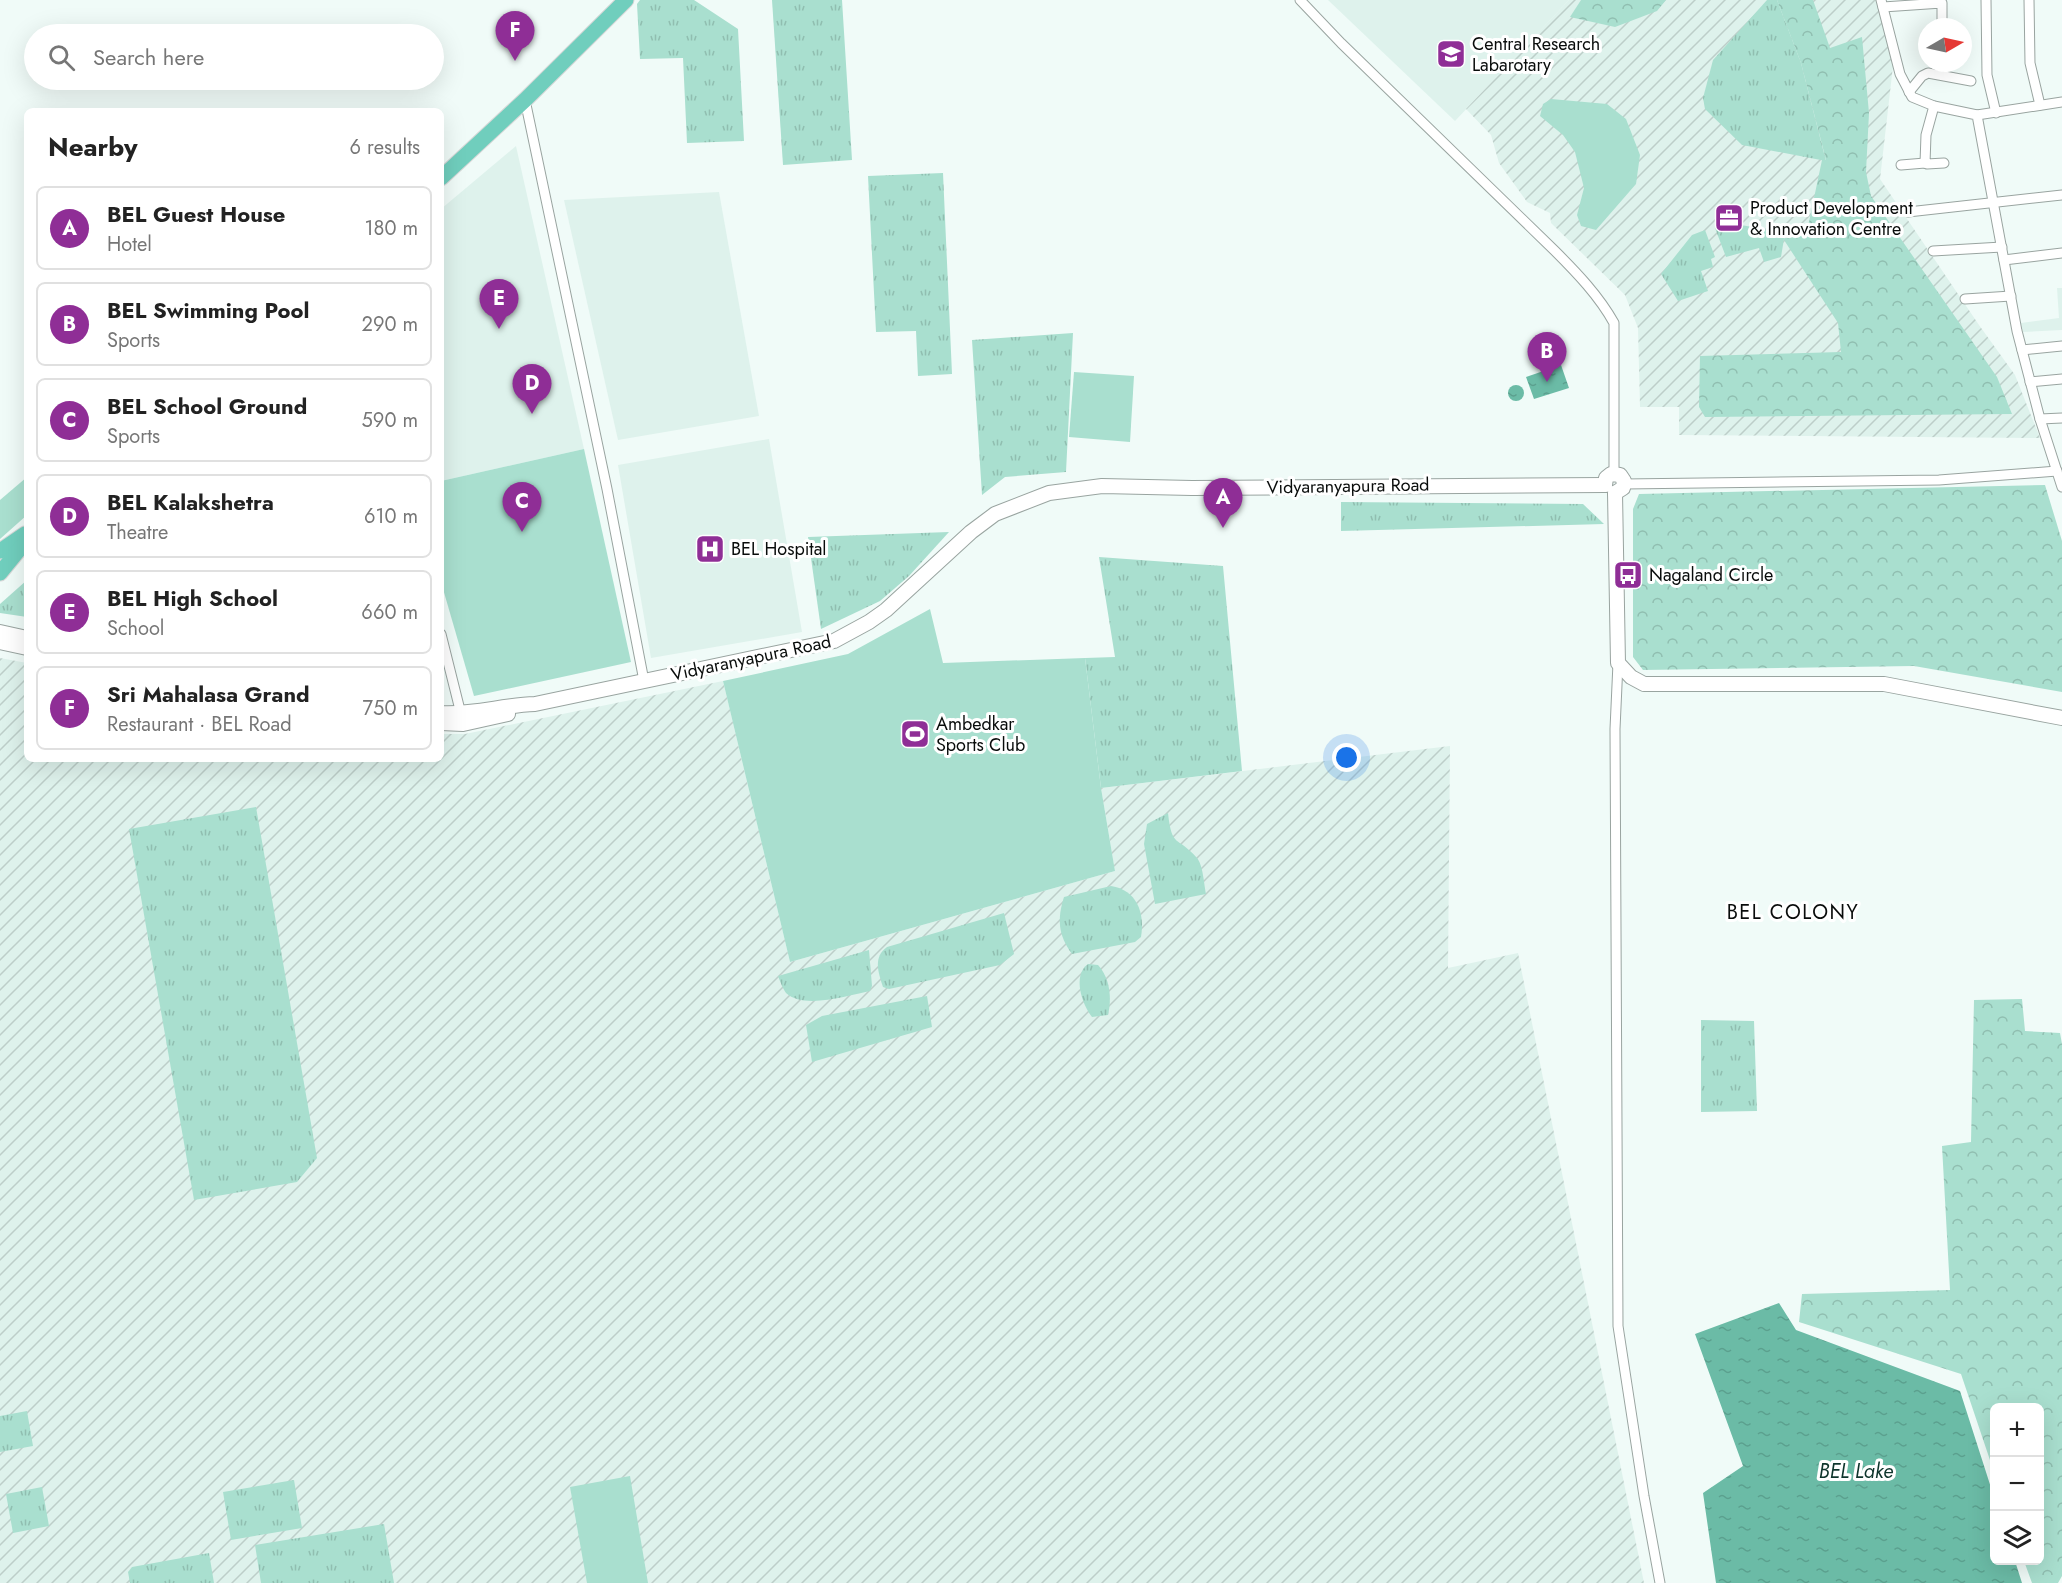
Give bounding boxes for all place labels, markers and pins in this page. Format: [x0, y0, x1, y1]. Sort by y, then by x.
pin: F [496, 11, 534, 61]
place label: Central Research Labarotary [1472, 31, 1600, 78]
school or university icon: Central Research Labarotary [1435, 38, 1467, 70]
place label: Product Development & Innovation Centre [1750, 195, 1913, 242]
office icon: Product Development & Innovation Centre [1713, 202, 1745, 234]
pin: E [480, 280, 518, 329]
pin: B [1528, 332, 1566, 382]
pin: D [512, 364, 552, 414]
pin: A [1204, 478, 1242, 528]
pin: C [502, 482, 542, 532]
hospital icon: BEL Hospital [694, 533, 726, 565]
place label: BEL Hospital [731, 536, 826, 562]
bus stop icon: Nagaland Circle [1612, 559, 1644, 591]
place label: Nagaland Circle [1649, 562, 1773, 588]
place label: Ambedkar Sports Club [936, 711, 1025, 758]
sports icon: Ambedkar Sports Club [899, 718, 931, 750]

